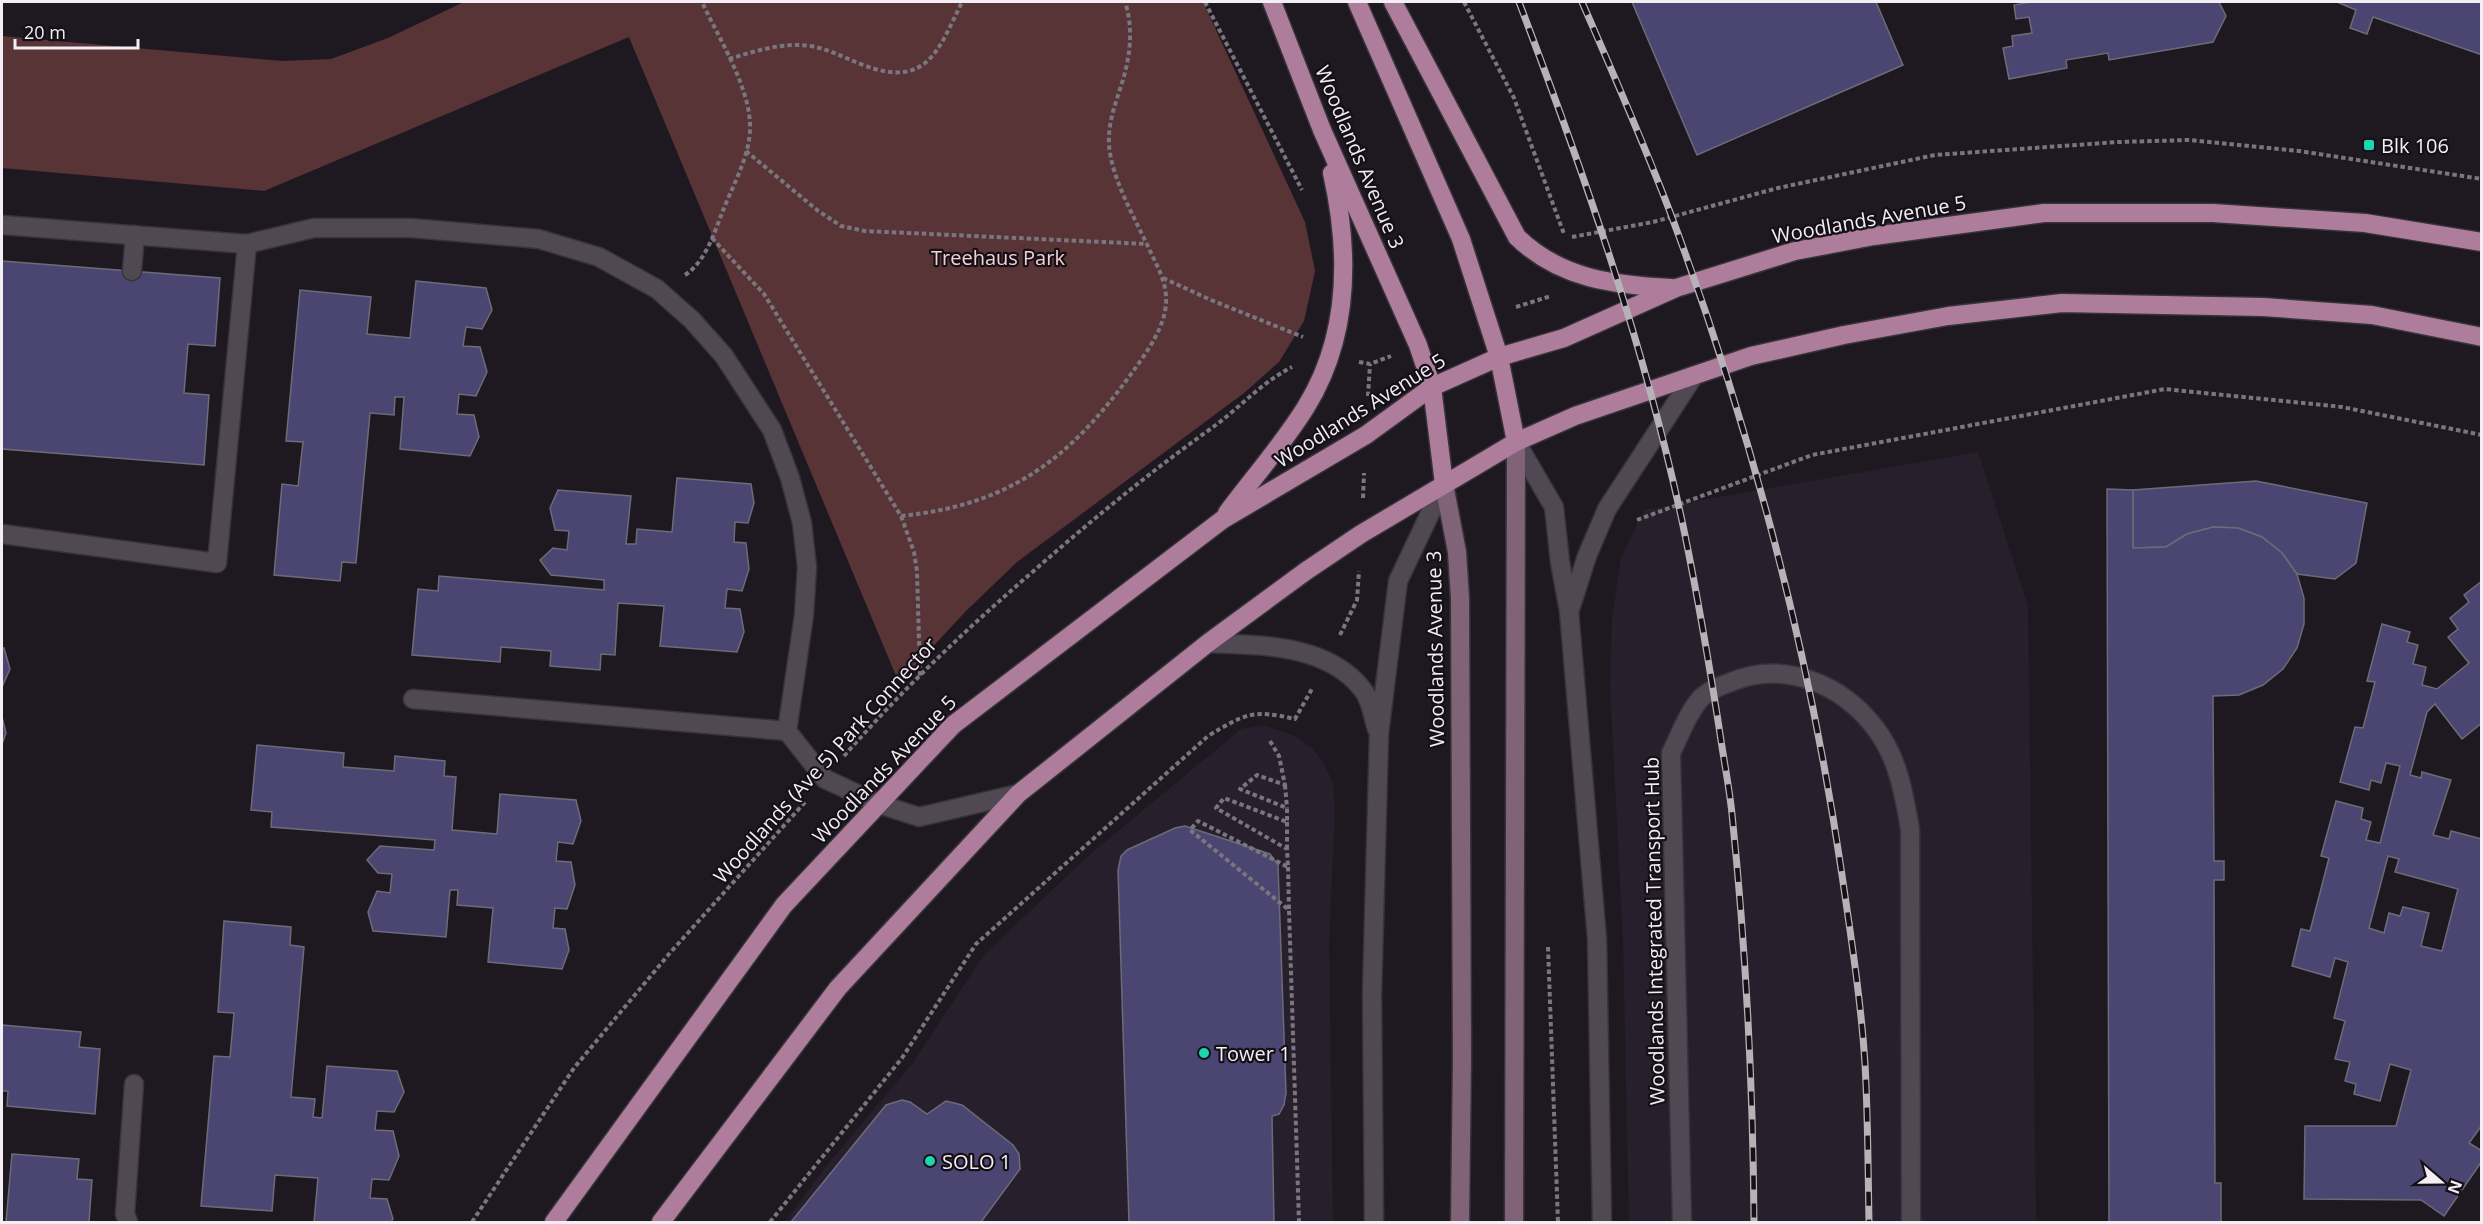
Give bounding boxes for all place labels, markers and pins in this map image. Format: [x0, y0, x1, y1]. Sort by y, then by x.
place label: Blk 106 [2381, 132, 2449, 159]
marker: Blk 106 [2362, 138, 2376, 152]
place label: Tower 1 [1216, 1040, 1291, 1067]
marker: Tower 1 [1197, 1046, 1211, 1060]
place label: SOLO 1 [942, 1148, 1011, 1175]
marker: SOLO 1 [923, 1154, 937, 1168]

